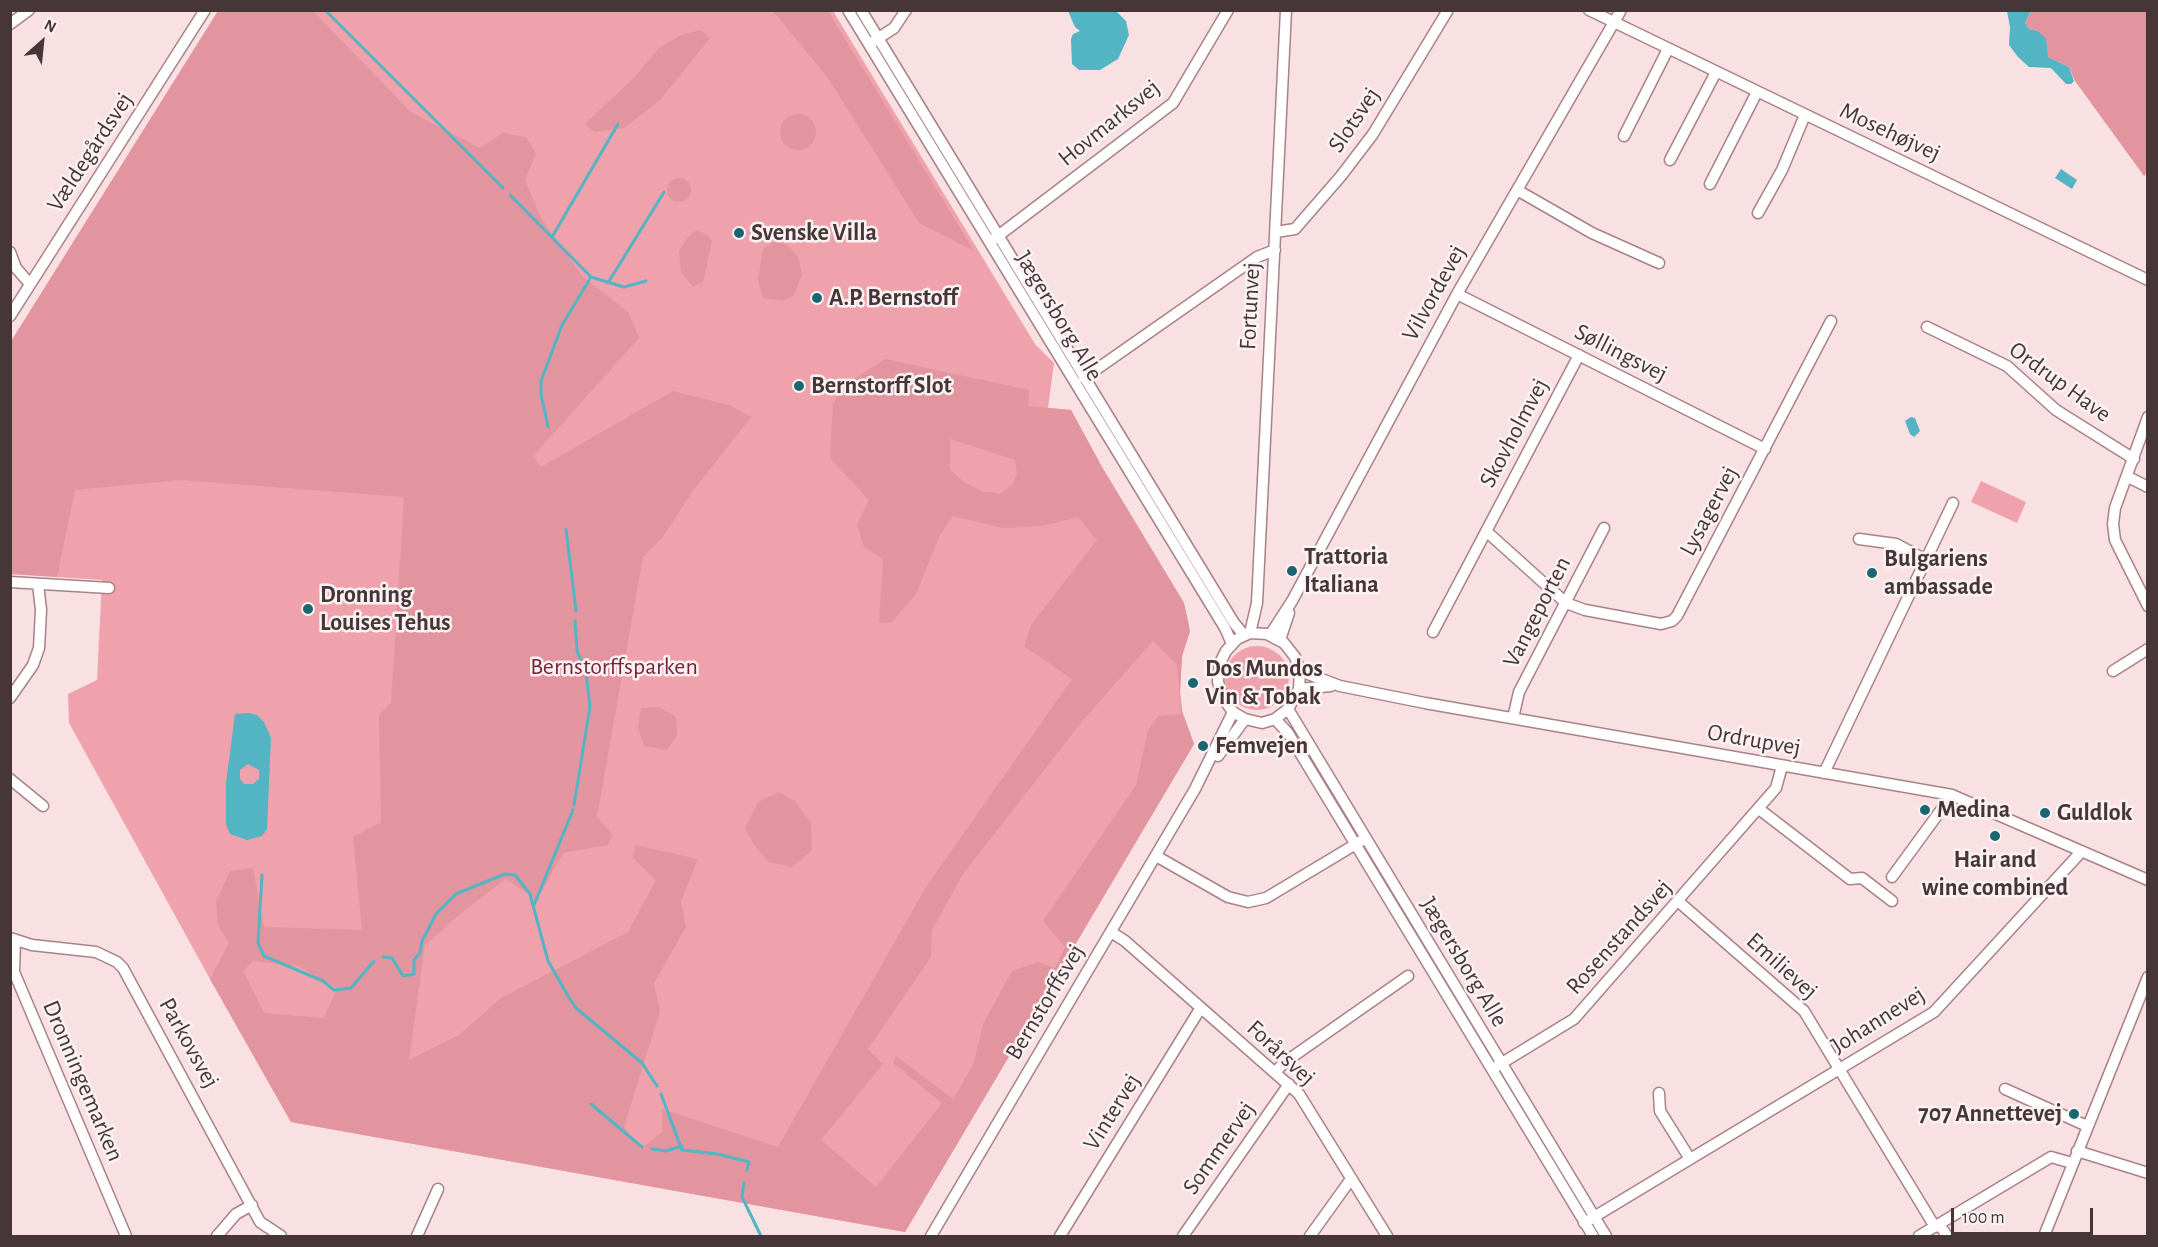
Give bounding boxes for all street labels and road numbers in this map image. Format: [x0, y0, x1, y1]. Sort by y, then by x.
street label: Hovmarksvej [1052, 73, 1166, 173]
street label: Slotsvej [1322, 82, 1386, 158]
street label: Vældegårdsvej [41, 87, 139, 217]
street label: Mosehøjvej [1835, 96, 1945, 168]
street label: Vilvordevej [1396, 240, 1472, 346]
street label: Jægersborg Alle [1009, 246, 1109, 386]
street label: Fortunvej [1233, 261, 1267, 351]
street label: Søllingsvej [1570, 317, 1672, 389]
street label: Ordrup Have [2003, 335, 2117, 429]
street label: Skovholmvej [1473, 374, 1555, 492]
street label: Lysagervej [1673, 461, 1745, 561]
street label: Vangeporten [1497, 552, 1577, 672]
street label: Ordrupvej [1705, 718, 1803, 762]
street label: Rosenstandsvej [1560, 874, 1678, 1000]
street label: Jægersborg Alle [1414, 892, 1514, 1032]
street label: Emilievej [1740, 926, 1824, 1006]
street label: Bernstorffsvej [999, 939, 1091, 1065]
street label: Johannevej [1826, 980, 1930, 1060]
street label: Parkovsvej [152, 993, 226, 1093]
street label: Dronningemarken [36, 996, 130, 1166]
street label: Forårsvej [1241, 1014, 1321, 1092]
street label: Vintervej [1077, 1068, 1147, 1156]
street label: Sommervej [1177, 1096, 1261, 1200]

